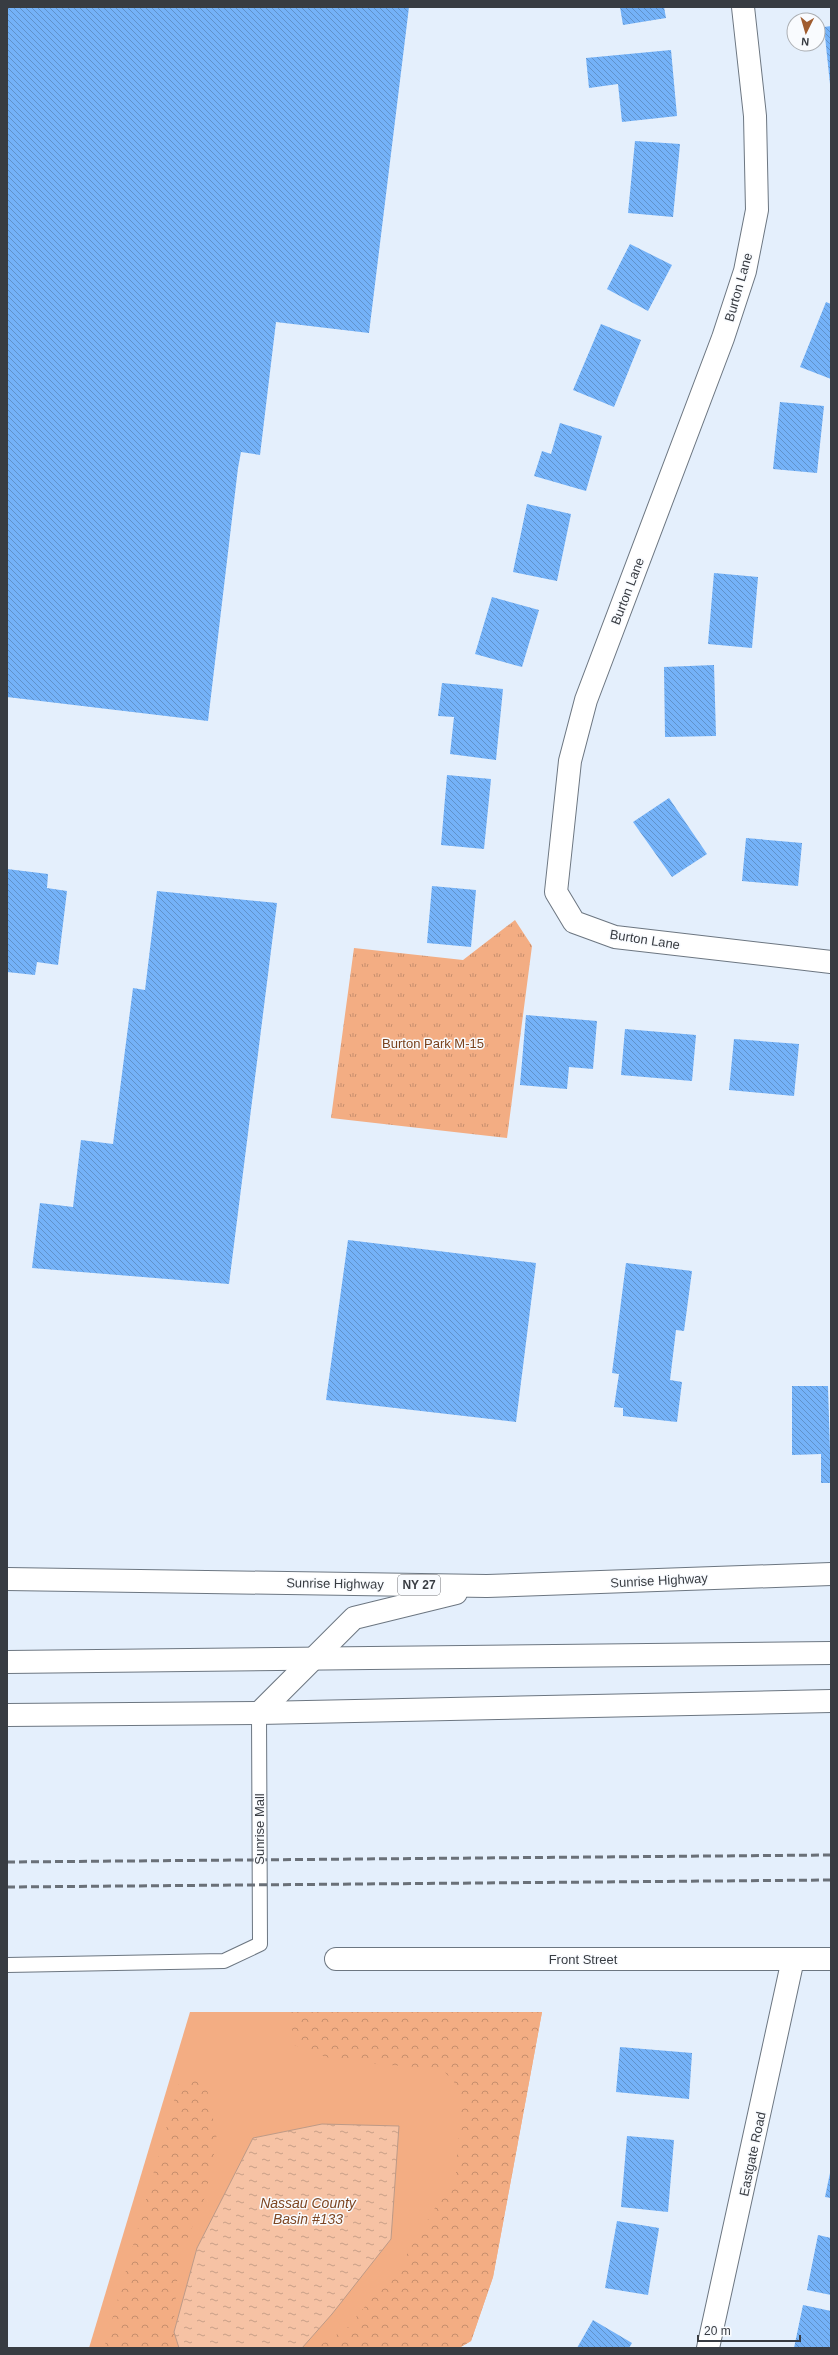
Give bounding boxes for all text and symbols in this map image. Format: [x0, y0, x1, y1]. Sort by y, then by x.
north arrow [786, 12, 826, 52]
text: N [801, 36, 810, 48]
street label: Burton Lane [722, 251, 755, 323]
street label: Burton Lane [608, 555, 647, 627]
street label: Burton Lane [609, 927, 681, 952]
park label: Burton Park M-15 [382, 1036, 484, 1051]
street label: Sunrise Highway [610, 1570, 709, 1591]
street label: Sunrise Highway [286, 1575, 384, 1592]
road number: NY 27 [398, 1575, 440, 1595]
street label: Sunrise Mall [252, 1793, 267, 1865]
street label: Front Street [549, 1952, 618, 1967]
street label: Eastgate Road [736, 2110, 769, 2198]
water label: Nassau County Basin #133 [260, 2195, 357, 2227]
scale bar [698, 2317, 800, 2343]
text: 20 m [704, 2324, 731, 2338]

